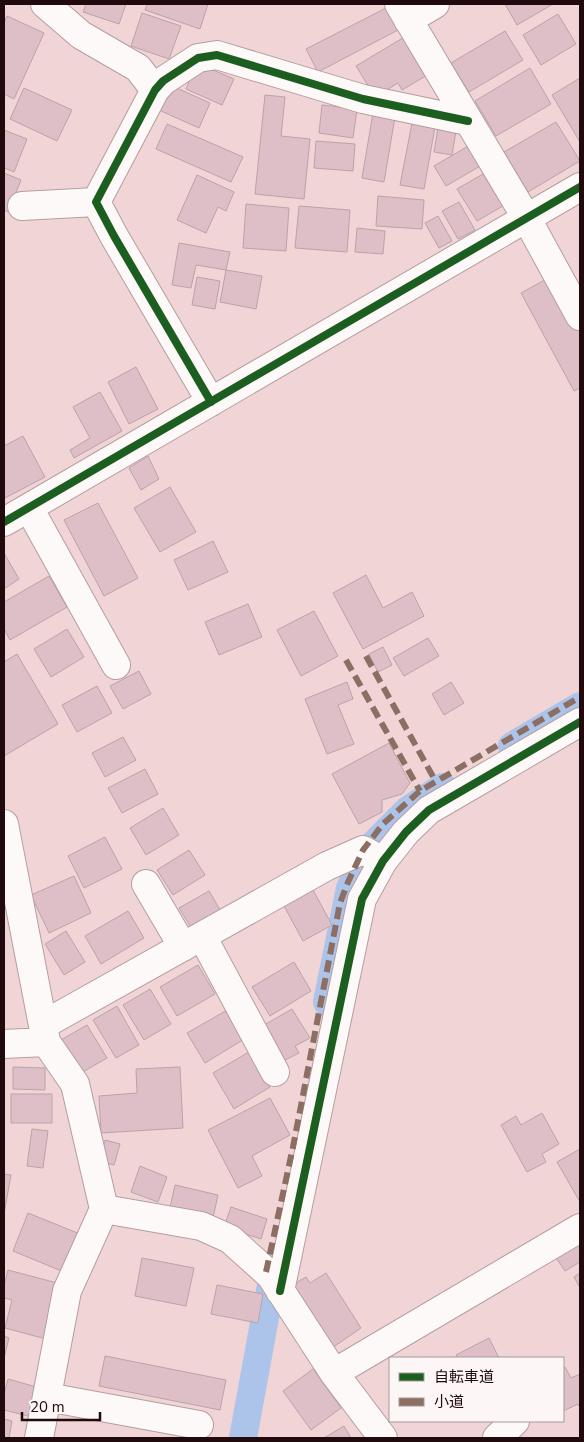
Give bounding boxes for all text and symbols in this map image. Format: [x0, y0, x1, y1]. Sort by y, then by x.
legend [389, 1357, 564, 1422]
text: 自転車道 [434, 1367, 494, 1387]
scale bar [22, 1390, 100, 1422]
text: 小道 [434, 1392, 464, 1412]
text: 20 m [30, 1397, 65, 1417]

